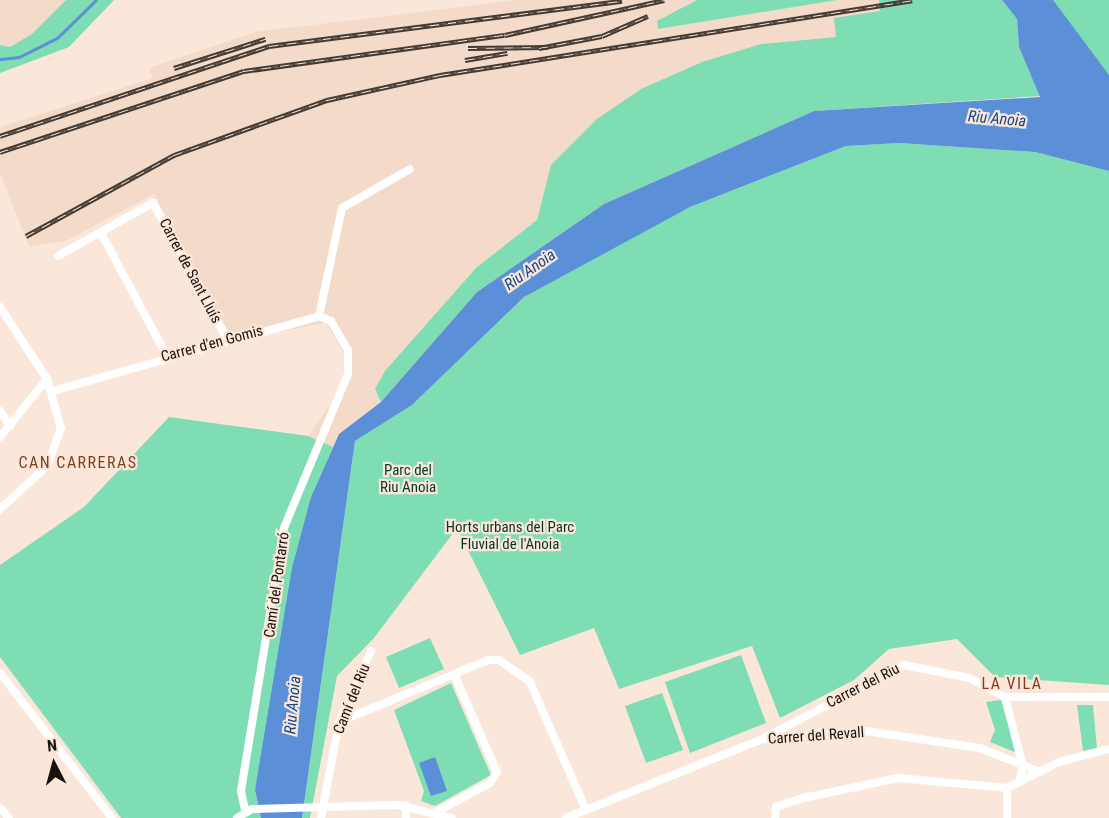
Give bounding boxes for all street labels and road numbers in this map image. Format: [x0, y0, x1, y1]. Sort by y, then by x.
street label: Carrer de Sant Lluís [155, 216, 225, 326]
street label: Carrer d'en Gomis [159, 322, 265, 366]
street label: Camí del Pontarró [261, 531, 293, 639]
street label: Carrer del Riu [823, 660, 903, 712]
street label: Camí del Riu [330, 661, 374, 737]
street label: Carrer del Revall [767, 724, 865, 748]

